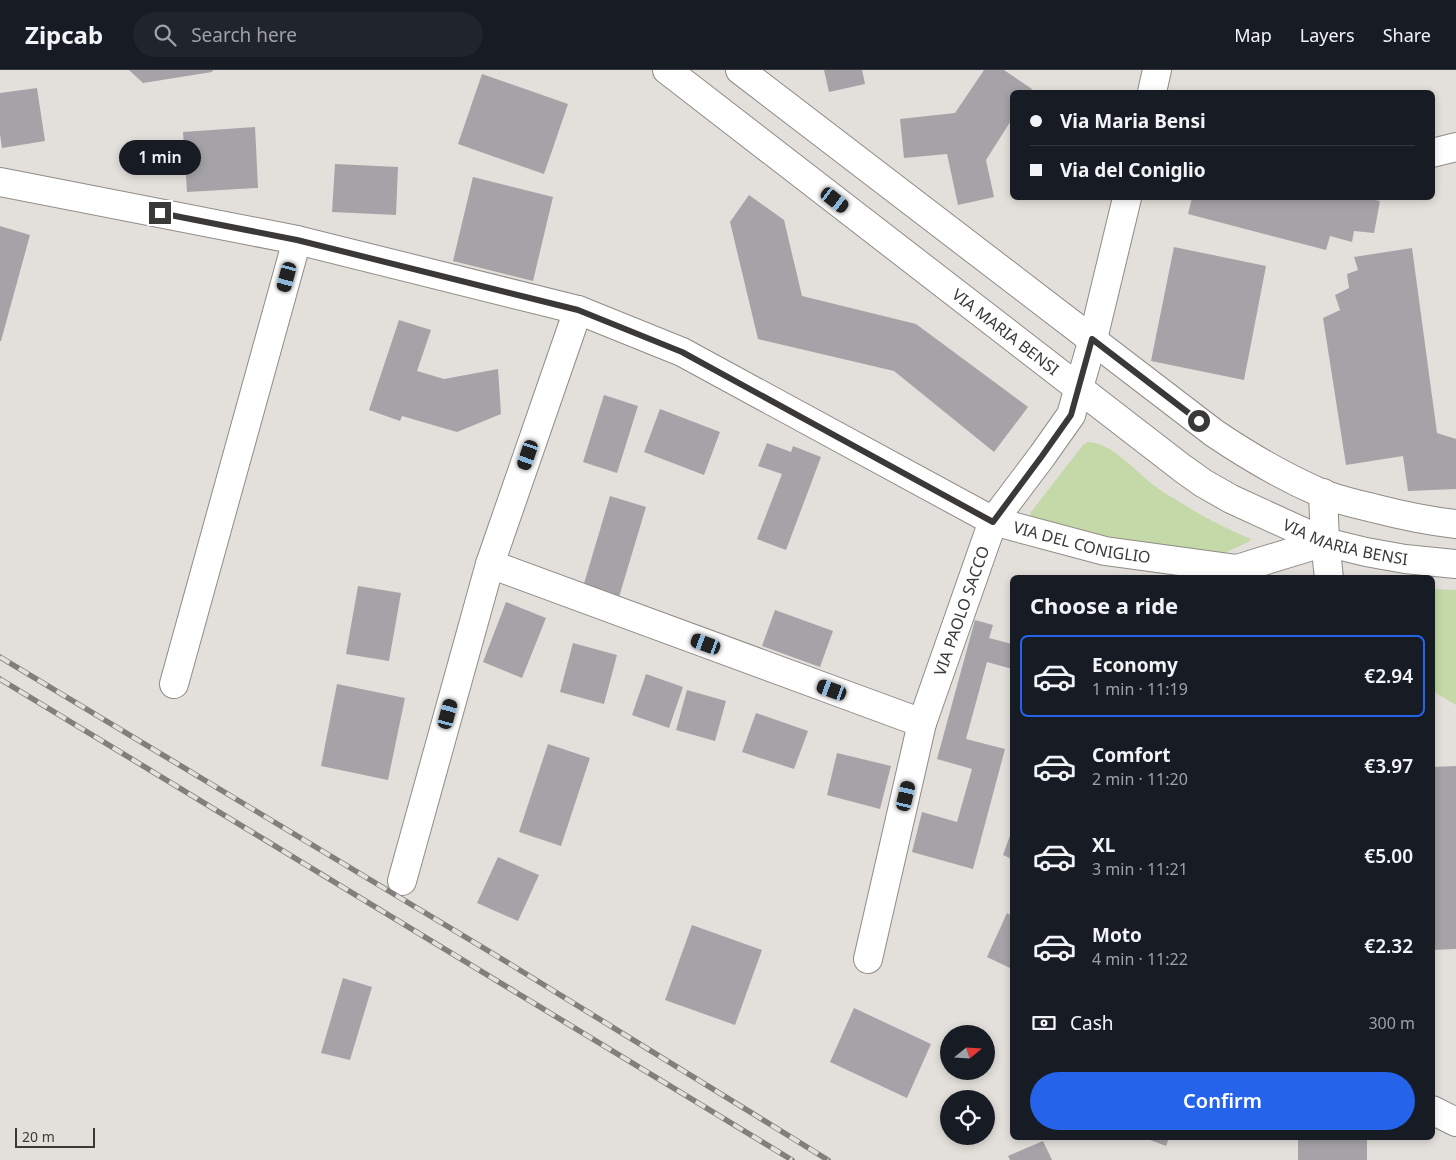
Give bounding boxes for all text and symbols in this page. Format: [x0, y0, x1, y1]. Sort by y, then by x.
search box [133, 12, 483, 57]
text: Zipcab [25, 18, 103, 51]
icon: search [151, 21, 179, 49]
text: Search here [191, 22, 297, 48]
text: Map [1234, 23, 1272, 47]
text: Layers [1300, 23, 1355, 47]
text: Share [1383, 23, 1431, 47]
text: Via Maria Bensi [1060, 108, 1206, 134]
callout: 1 min [119, 140, 201, 176]
text: 1 min [138, 146, 182, 168]
text: Via del Coniglio [1060, 157, 1206, 183]
car [818, 185, 851, 215]
route end [149, 202, 171, 224]
car [275, 261, 298, 293]
street label: VIA MARIA BENSI [948, 283, 1064, 380]
route start [1188, 410, 1210, 432]
car [516, 438, 539, 472]
street label: VIA MARIA BENSI [1279, 513, 1409, 570]
street label: VIA DEL CONIGLIO [1011, 516, 1152, 568]
street label: VIA PAOLO SACCO [928, 543, 994, 679]
text: Choose a ride [1030, 590, 1178, 620]
car [689, 632, 722, 656]
text: Economy [1092, 652, 1178, 678]
icon: car [1032, 654, 1077, 699]
text: €2.94 [1364, 663, 1413, 689]
car [815, 678, 848, 702]
text: 1 min · 11:19 [1092, 678, 1188, 700]
car [436, 698, 459, 730]
text: Comfort [1092, 742, 1171, 768]
icon: car [1032, 744, 1077, 789]
text: €3.97 [1364, 753, 1413, 779]
text: 2 min · 11:20 [1092, 768, 1188, 790]
car [895, 780, 916, 812]
text: XL [1092, 832, 1115, 858]
icon: car [1032, 834, 1077, 879]
text: €5.00 [1364, 843, 1413, 869]
text: 3 min · 11:21 [1092, 858, 1188, 880]
text: Moto [1092, 922, 1142, 948]
icon: car [1032, 924, 1077, 969]
text: €2.32 [1364, 933, 1413, 959]
text: 4 min · 11:22 [1092, 948, 1188, 970]
icon: cash [1030, 1009, 1058, 1037]
text: Cash [1070, 1010, 1114, 1036]
text: 300 m [1368, 1012, 1415, 1034]
north arrow [940, 1025, 995, 1080]
map controls [940, 1025, 995, 1145]
button: Confirm [1030, 1072, 1415, 1130]
button: locate [940, 1090, 995, 1145]
scale bar [15, 1125, 95, 1148]
text: 20 m [22, 1127, 55, 1146]

